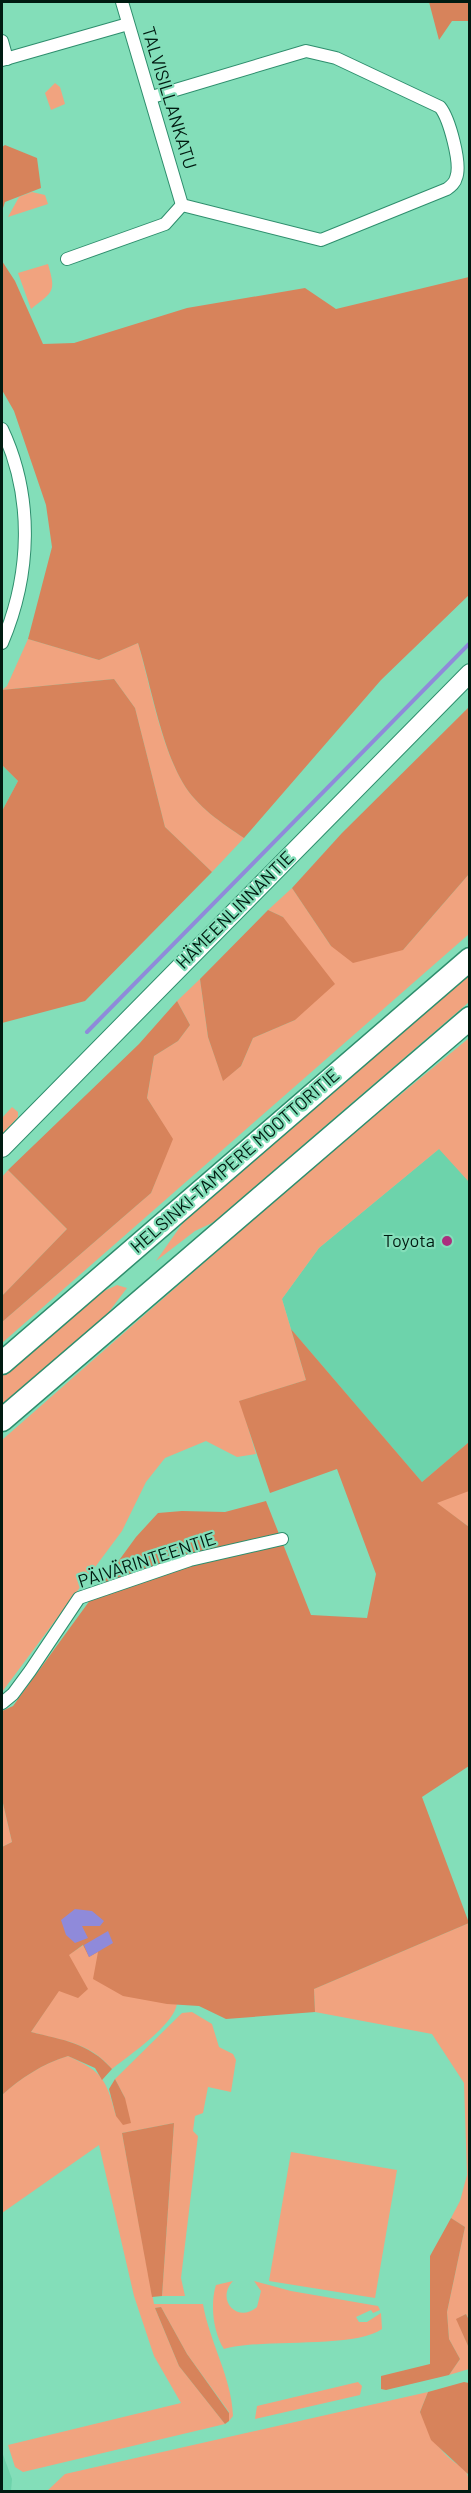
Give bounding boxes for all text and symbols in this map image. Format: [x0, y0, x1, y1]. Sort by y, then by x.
street label: TALVISILLANKATU [138, 24, 202, 172]
street label: HÄMEENLINNANTIE [171, 846, 298, 973]
street label: HELSINKI-TAMPERE MOOTTORITIE [125, 1064, 343, 1257]
place label: Toyota [383, 1229, 435, 1251]
marker: Toyota [440, 1234, 454, 1248]
street label: PÄIVÄRINTEENTIE [75, 1526, 218, 1592]

